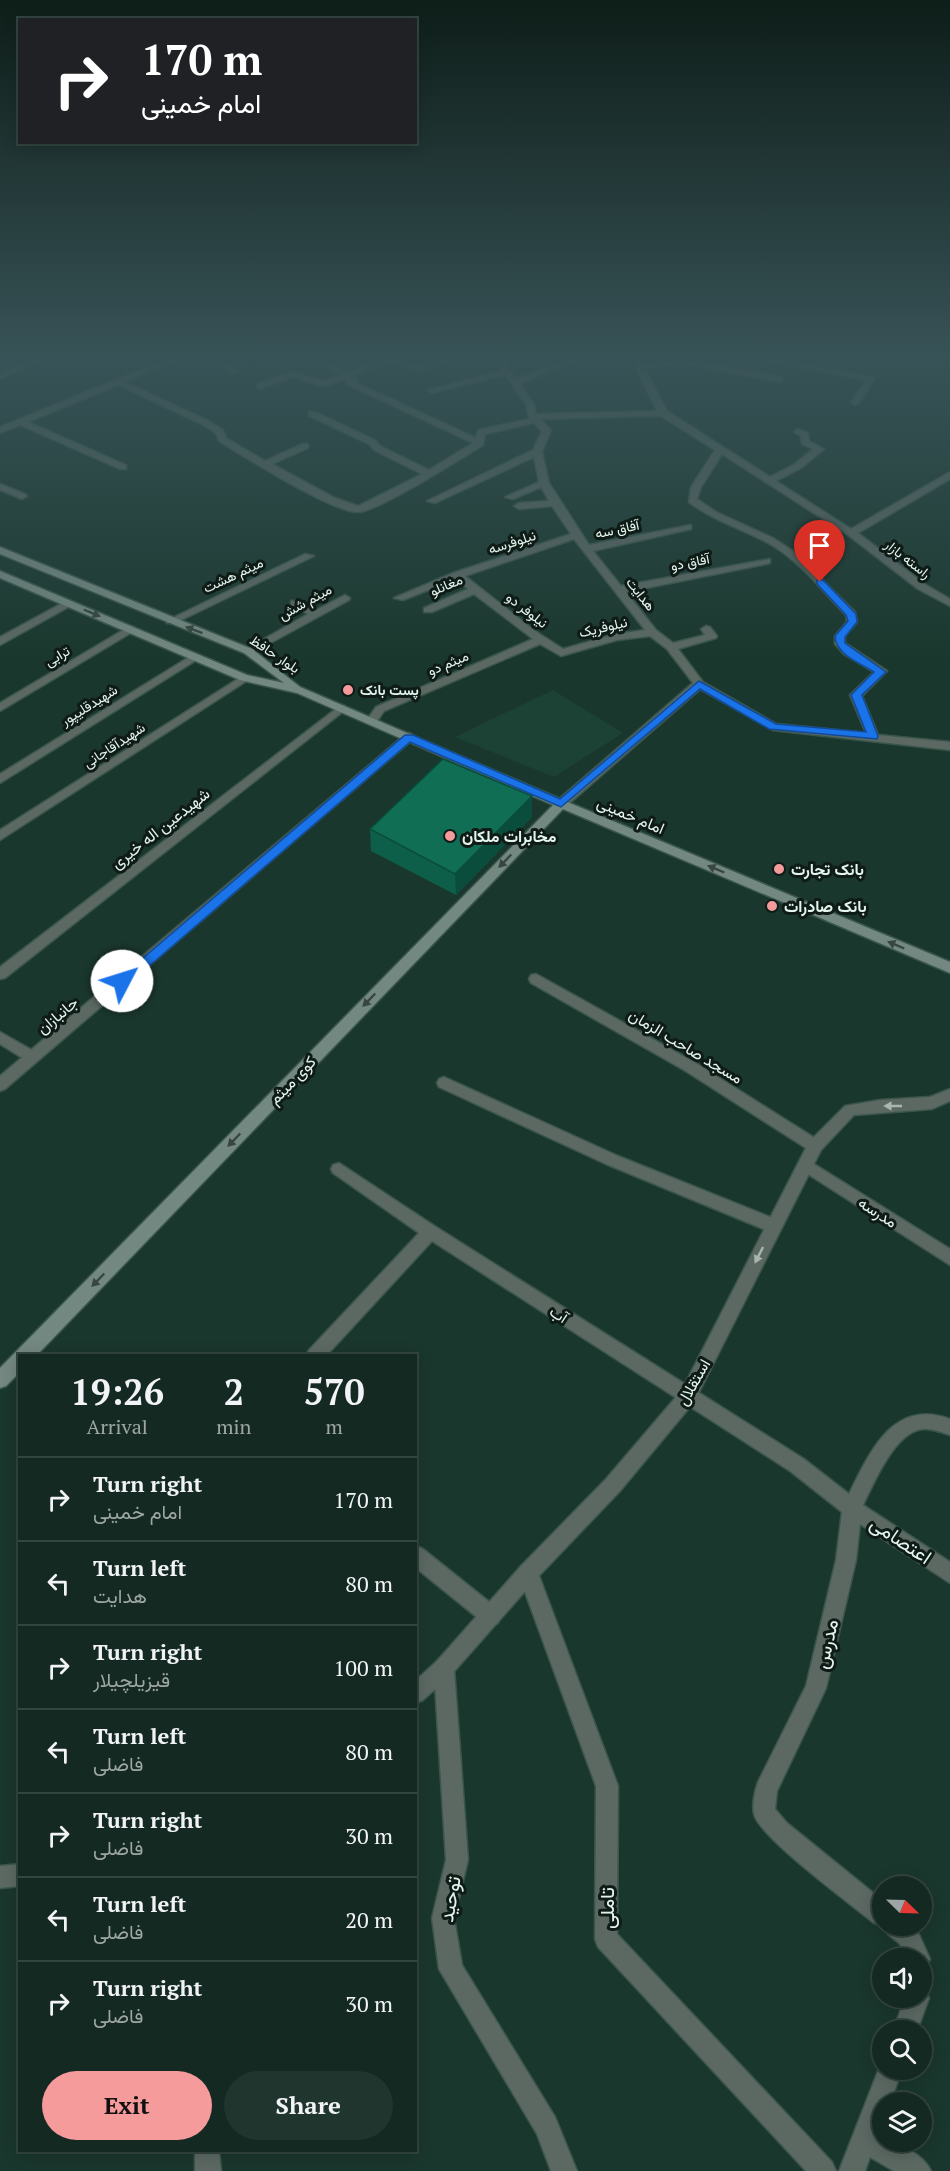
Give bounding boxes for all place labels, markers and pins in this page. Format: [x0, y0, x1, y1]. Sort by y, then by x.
pin [794, 520, 845, 582]
place label: پست بانک [360, 680, 419, 700]
marker: پست بانک [341, 683, 355, 697]
place label: مخابرات ملکان [462, 825, 557, 847]
marker: مخابرات ملکان [443, 829, 457, 843]
place label: بانک تجارت [791, 858, 864, 880]
marker: بانک تجارت [772, 862, 786, 876]
place label: بانک صادرات [784, 895, 867, 917]
marker: بانک صادرات [765, 899, 779, 913]

